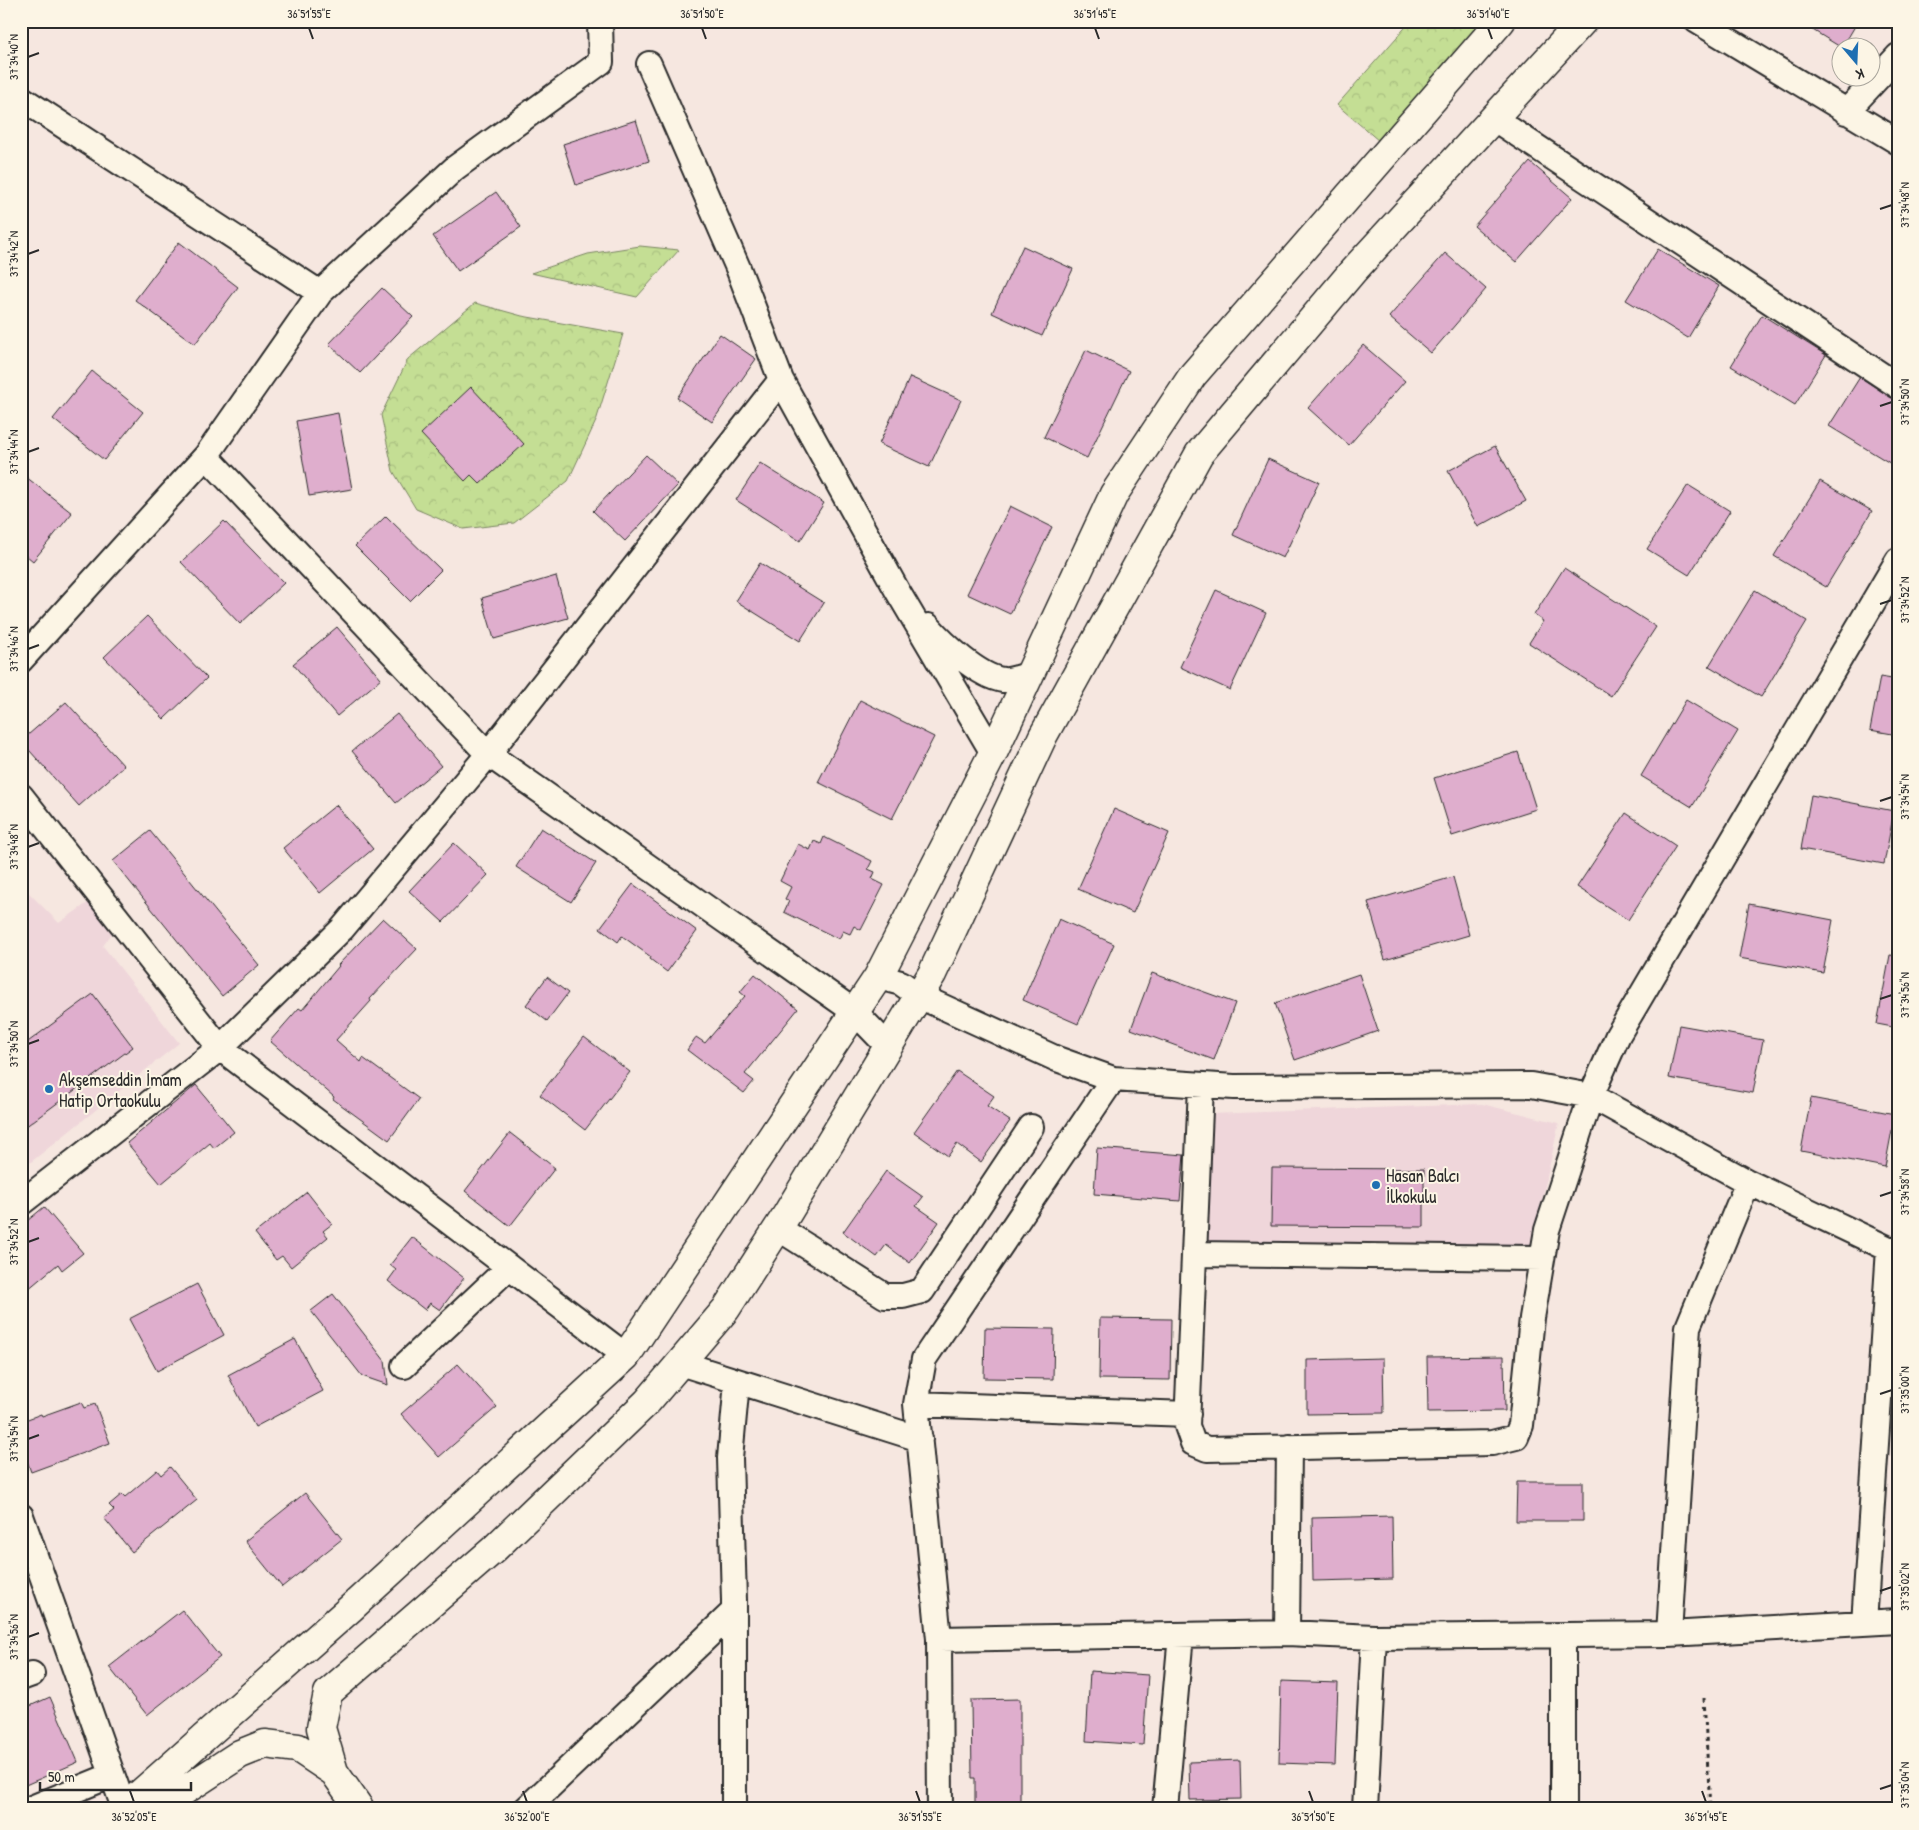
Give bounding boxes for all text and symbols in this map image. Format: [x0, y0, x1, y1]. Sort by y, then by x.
text: 36°51'55"E [287, 5, 331, 22]
text: 36°51'50"E [680, 5, 725, 22]
text: 36°51'45"E [1074, 5, 1117, 22]
text: 36°51'40"E [1466, 5, 1510, 22]
text: 37°34'40"N [5, 34, 22, 80]
north arrow [1832, 38, 1882, 88]
text: K [1853, 65, 1867, 85]
text: 37°34'48"N [1896, 182, 1913, 228]
text: 37°34'42"N [5, 231, 22, 277]
text: 37°34'50"N [1896, 379, 1913, 425]
text: 37°34'44"N [5, 430, 22, 474]
text: 37°34'52"N [1896, 577, 1913, 623]
text: 37°34'46"N [5, 626, 22, 672]
text: 37°34'54"N [1896, 774, 1913, 820]
text: 37°34'48"N [5, 824, 22, 870]
text: 37°34'56"N [1896, 972, 1913, 1018]
text: 37°34'50"N [5, 1021, 22, 1067]
place label: Akşemseddin İmam Hatip Ortaokulu [59, 1067, 182, 1113]
marker: Akşemseddin İmam Hatip Ortaokulu [43, 1083, 55, 1095]
place label: Hasan Balcı İlkokulu [1386, 1163, 1460, 1209]
text: 37°34'58"N [1896, 1169, 1913, 1215]
marker: Hasan Balcı İlkokulu [1370, 1179, 1382, 1191]
text: 37°34'52"N [5, 1219, 22, 1265]
text: 37°35'00"N [1896, 1366, 1913, 1414]
text: 37°34'54"N [5, 1416, 22, 1462]
text: 37°35'02"N [1896, 1563, 1913, 1611]
text: 37°34'56"N [5, 1614, 22, 1660]
scale bar [40, 1760, 191, 1792]
text: 37°35'04"N [1896, 1762, 1913, 1808]
text: 50 m [48, 1766, 75, 1787]
text: 36°52'05"E [111, 1808, 157, 1825]
text: 36°52'00"E [504, 1808, 550, 1825]
text: 36°51'55"E [898, 1808, 942, 1825]
text: 36°51'50"E [1291, 1808, 1336, 1825]
text: 36°51'45"E [1685, 1808, 1728, 1825]

